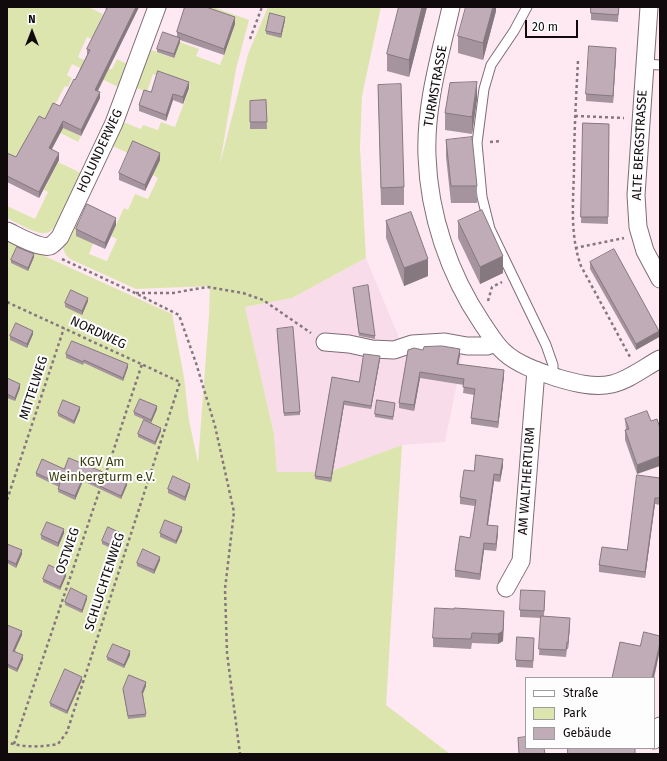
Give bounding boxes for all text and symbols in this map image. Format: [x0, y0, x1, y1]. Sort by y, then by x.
north arrow [12, 12, 52, 52]
scale bar [527, 12, 580, 38]
text: N [28, 13, 36, 26]
text: 20 m [532, 20, 558, 34]
street label: TURMSTRASSE [421, 44, 451, 128]
street label: ALTE BERGSTRASSE [629, 89, 651, 201]
street label: HOLUNDERWEG [74, 107, 126, 195]
street label: NORDWEG [68, 313, 128, 353]
street label: MITTELWEG [16, 354, 52, 422]
street label: AM WALTHERTURM [515, 427, 539, 535]
park label: KGV Am Weinbergturm e.V. [49, 454, 155, 485]
street label: OSTWEG [53, 526, 83, 576]
street label: SCHLUCHTENWEG [82, 531, 128, 633]
legend [525, 677, 655, 749]
text: Straße [563, 686, 598, 700]
text: Park [563, 706, 587, 720]
text: Gebäude [563, 726, 611, 740]

